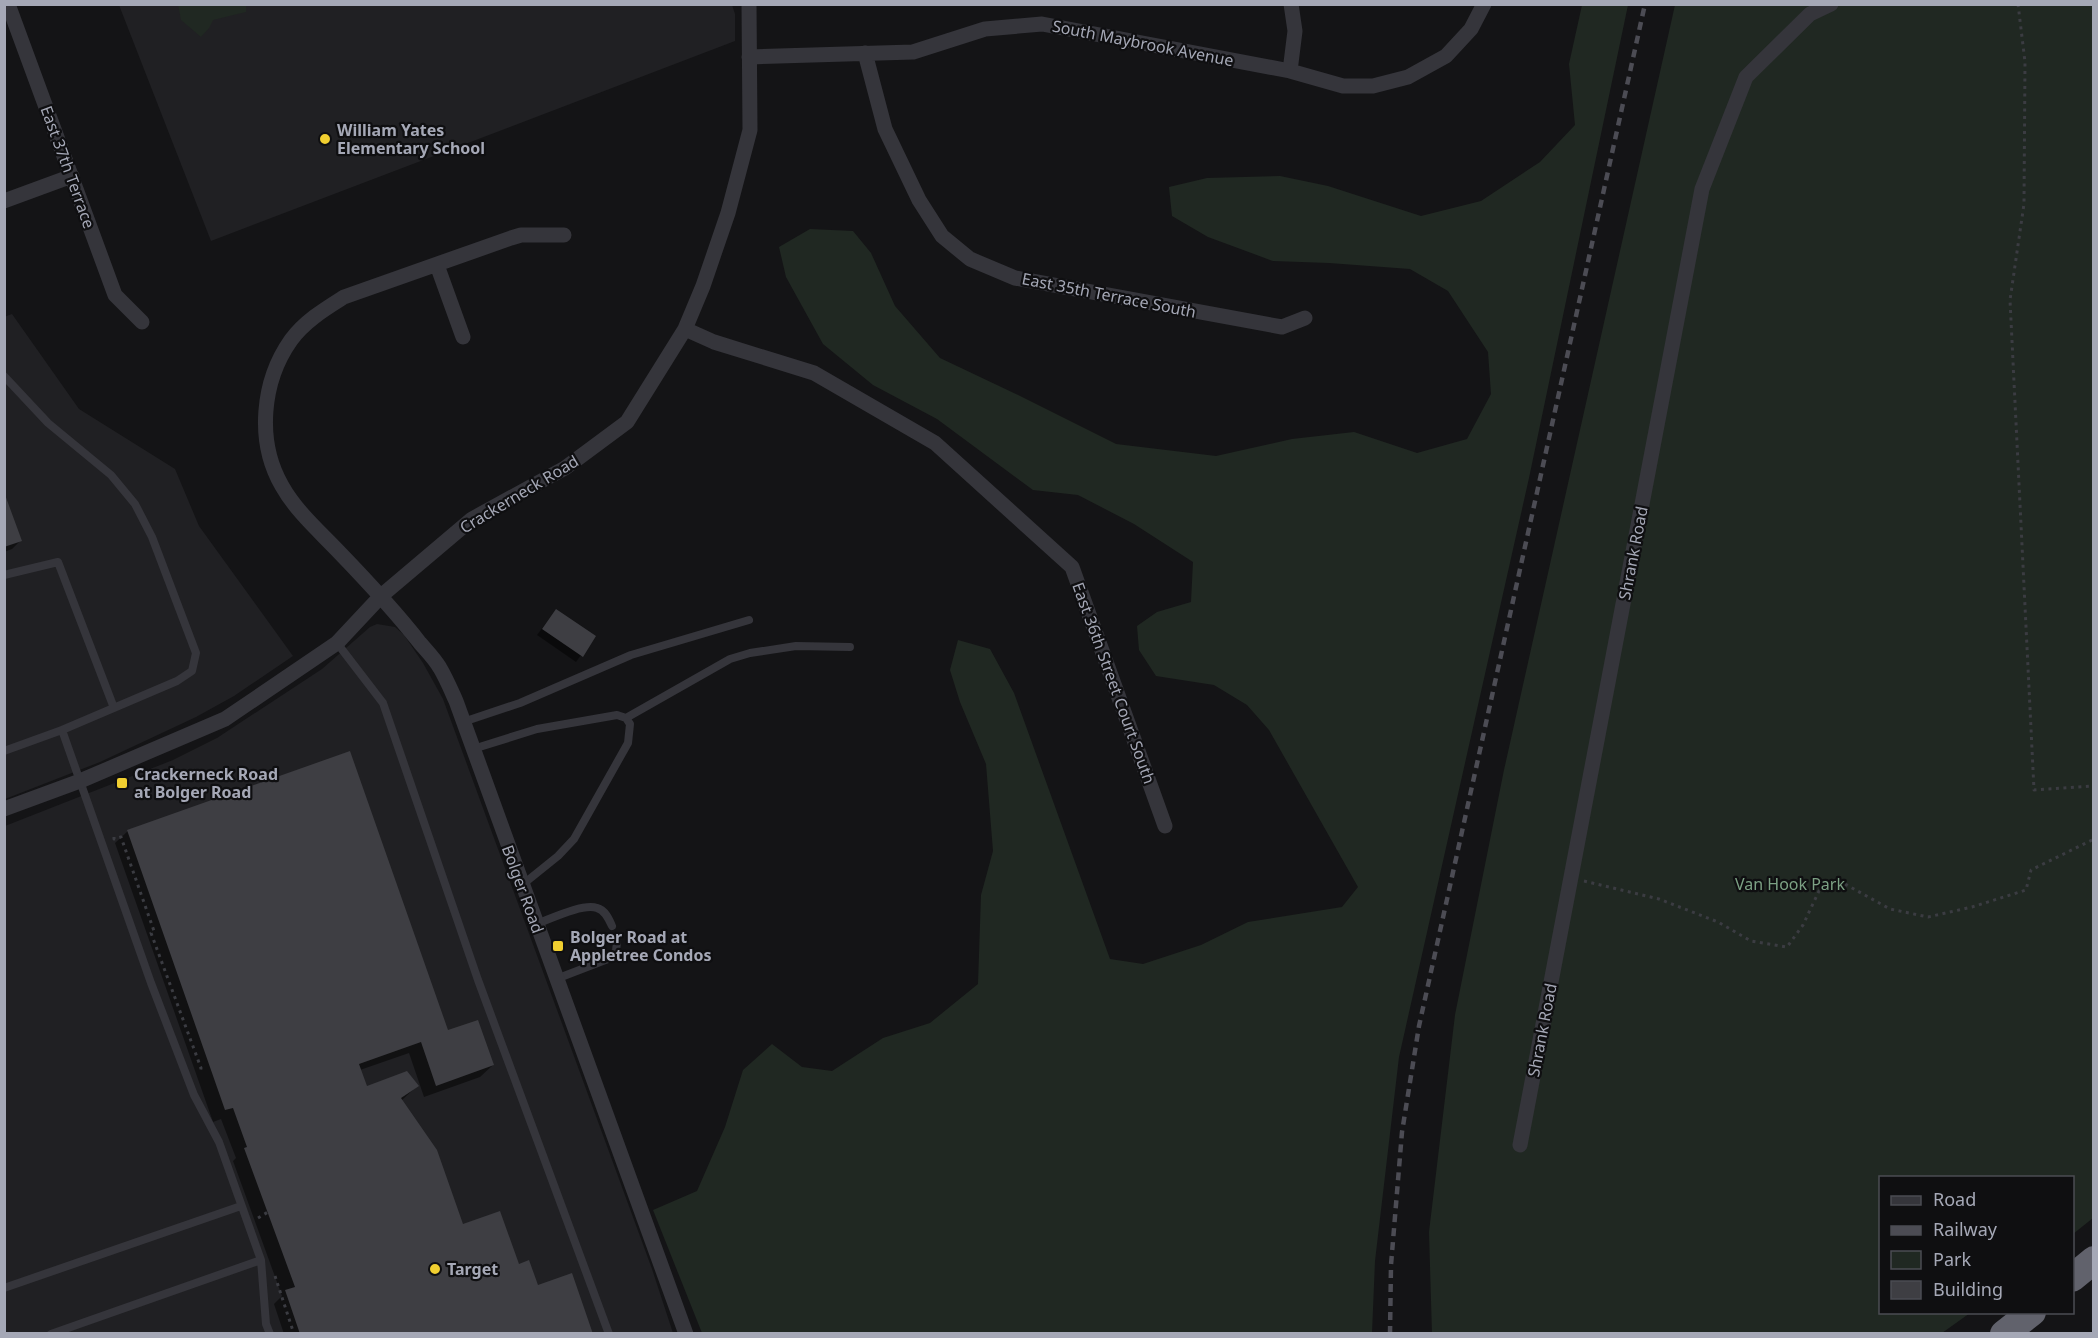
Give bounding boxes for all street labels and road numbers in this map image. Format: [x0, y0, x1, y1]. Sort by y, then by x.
street label: South Maybrook Avenue [1050, 15, 1236, 71]
street label: East 37th Terrace [36, 103, 100, 231]
street label: East 35th Terrace South [1020, 267, 1198, 323]
street label: Crackerneck Road [455, 450, 583, 538]
street label: Shrank Road [1613, 504, 1653, 602]
street label: East 36th Street Court South [1067, 579, 1161, 787]
street label: Bolger Road [497, 842, 549, 936]
street label: Shrank Road [1522, 981, 1562, 1079]

